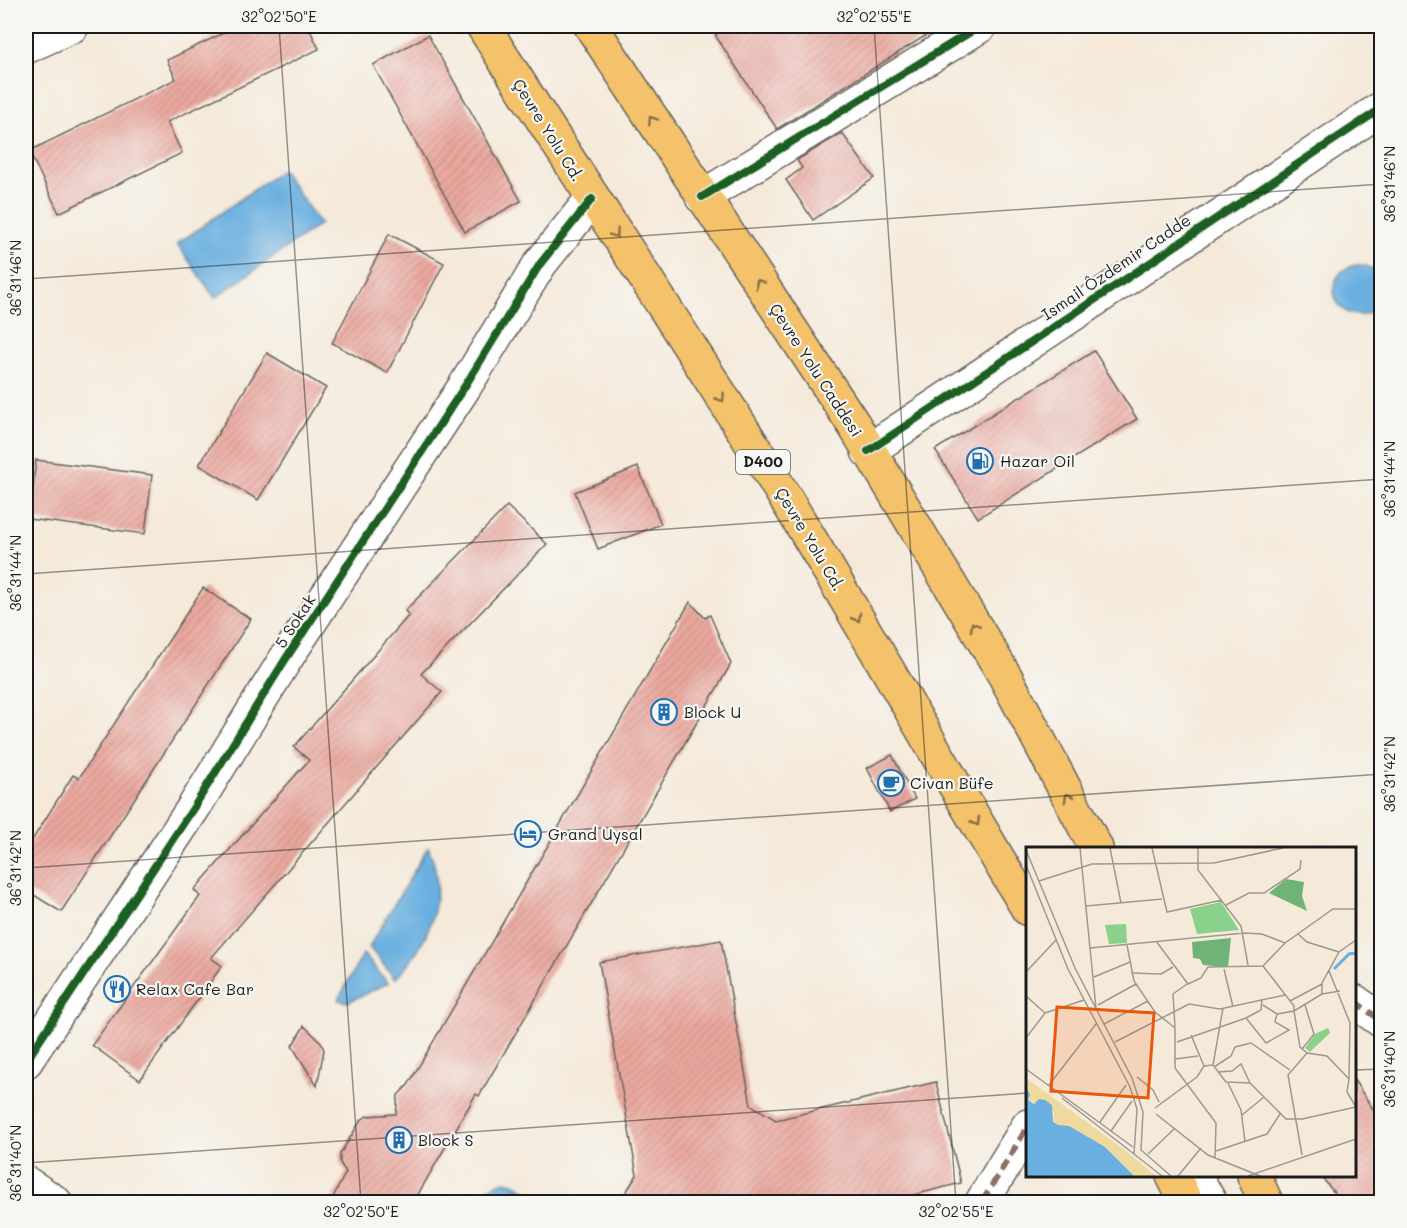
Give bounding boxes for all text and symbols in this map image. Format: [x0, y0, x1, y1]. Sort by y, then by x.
text: 32°02'50"E [241, 6, 317, 26]
text: 32°02'55"E [836, 6, 912, 26]
street label: Çevre Yolu Cd. [509, 75, 588, 185]
one-way arrow [648, 116, 659, 127]
text: 36°31'46"N [1379, 146, 1399, 222]
street label: Ismail Ôzdemir Cadde [1037, 209, 1194, 324]
one-way arrow [608, 228, 619, 239]
text: 36°31'46"N [5, 240, 25, 316]
one-way arrow [755, 279, 766, 290]
street label: Çevre Yolu Caddesi [765, 299, 867, 440]
one-way arrow [714, 392, 726, 402]
text: 36°31'44"N [1379, 441, 1399, 517]
fuel station icon: Hazar Oil [965, 446, 995, 476]
road number: D400 [736, 450, 790, 474]
place label: Hazar Oil [1000, 450, 1075, 471]
street label: Çevre Yolu Cd. [771, 483, 850, 594]
text: 36°31'44"N [5, 535, 25, 611]
street label: 5 Sokak [269, 590, 320, 652]
one-way arrow [849, 612, 861, 622]
one-way arrow [970, 622, 982, 632]
building icon: Block U [649, 697, 679, 727]
place label: Block U [684, 701, 741, 722]
text: 36°31'42"N [1379, 736, 1399, 812]
cafe icon: Civan Büfe [876, 768, 906, 798]
place label: Civan Büfe [910, 772, 994, 793]
one-way arrow [1064, 792, 1076, 803]
one-way arrow [968, 816, 980, 827]
hotel icon: Grand Uysal [513, 819, 543, 849]
place label: Grand Uysal [548, 823, 643, 844]
text: 36°31'42"N [5, 830, 25, 906]
inset map [1026, 847, 1356, 1177]
restaurant icon: Relax Cafe Bar [102, 974, 132, 1004]
place label: Relax Cafe Bar [136, 978, 254, 999]
text: 36°31'40"N [1379, 1031, 1399, 1107]
text: 36°31'40"N [5, 1125, 25, 1201]
building icon: Block S [384, 1125, 414, 1155]
place label: Block S [418, 1129, 473, 1150]
text: 32°02'50"E [323, 1201, 399, 1221]
text: 32°02'55"E [918, 1201, 994, 1221]

